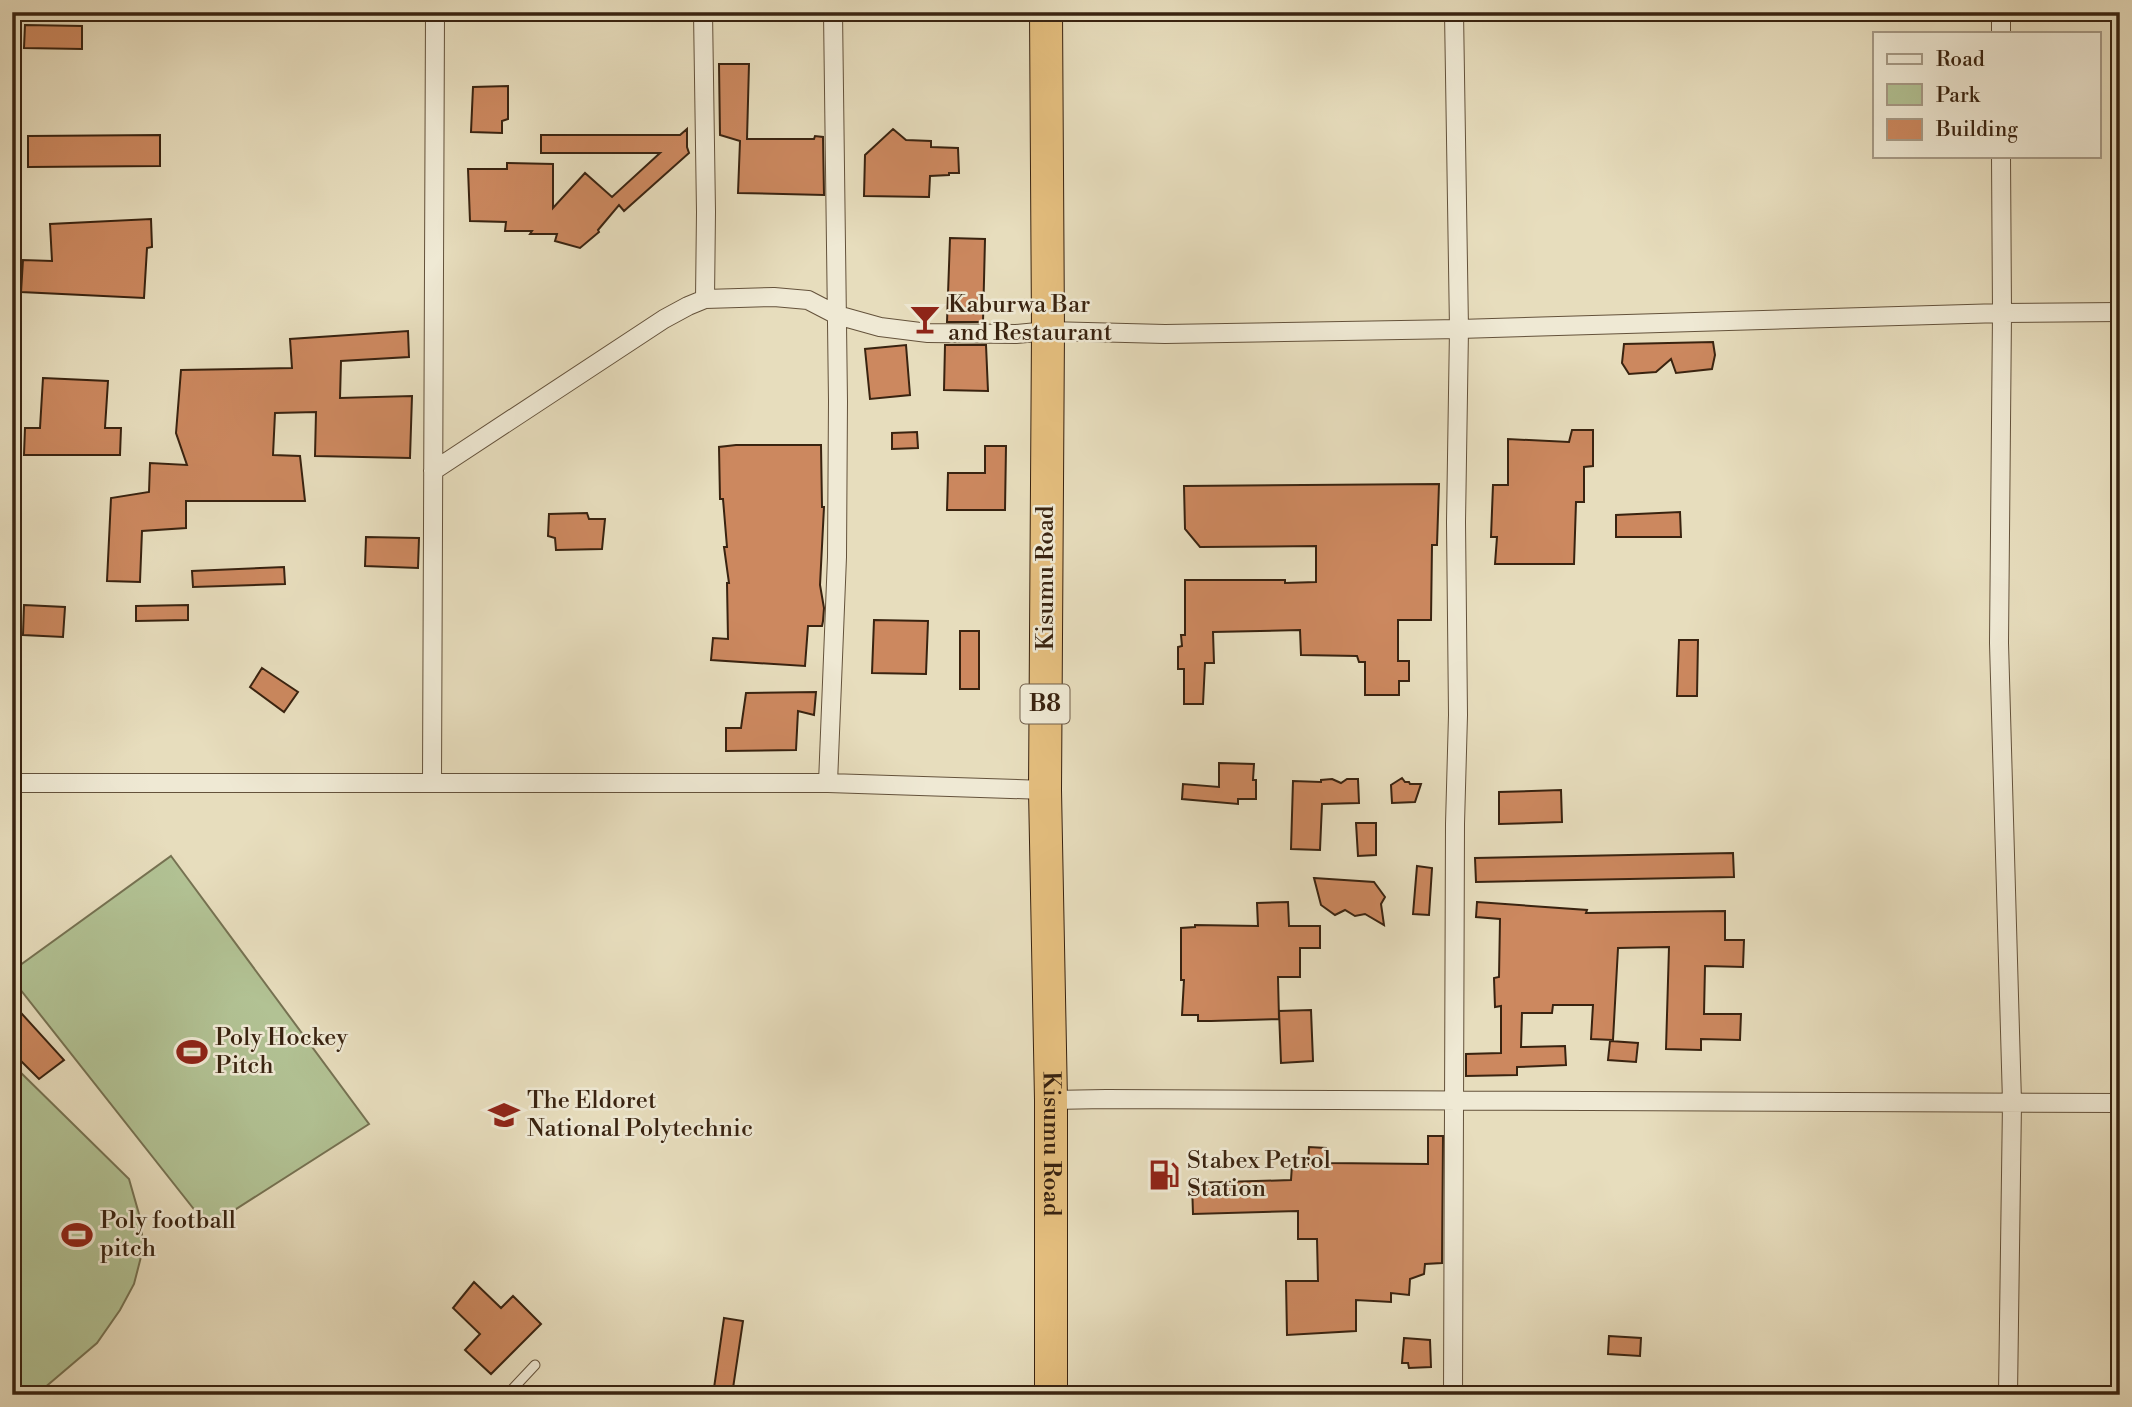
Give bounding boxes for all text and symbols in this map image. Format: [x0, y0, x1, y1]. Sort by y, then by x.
legend [1873, 32, 2100, 158]
text: Road [1936, 47, 1985, 73]
text: Park [1936, 83, 1981, 109]
text: Building [1935, 117, 2018, 143]
place label: Kaburwa Bar and Restaurant [948, 290, 1113, 348]
bar icon: Kaburwa Bar and Restaurant [908, 302, 942, 336]
street label: Kisumu Road [1031, 505, 1061, 650]
road number: B8 [1020, 684, 1070, 724]
place label: Poly Hockey Pitch [215, 1023, 348, 1081]
sports icon: Poly Hockey Pitch [175, 1035, 209, 1069]
street label: Kisumu Road [1035, 1071, 1066, 1217]
place label: The Eldoret National Polytechnic [527, 1086, 753, 1144]
school or university icon: The Eldoret National Polytechnic [487, 1098, 521, 1132]
place label: Stabex Petrol Station [1187, 1146, 1331, 1204]
fuel station icon: Stabex Petrol Station [1147, 1158, 1181, 1192]
place label: Poly football pitch [100, 1206, 236, 1264]
sports icon: Poly football pitch [60, 1218, 94, 1252]

